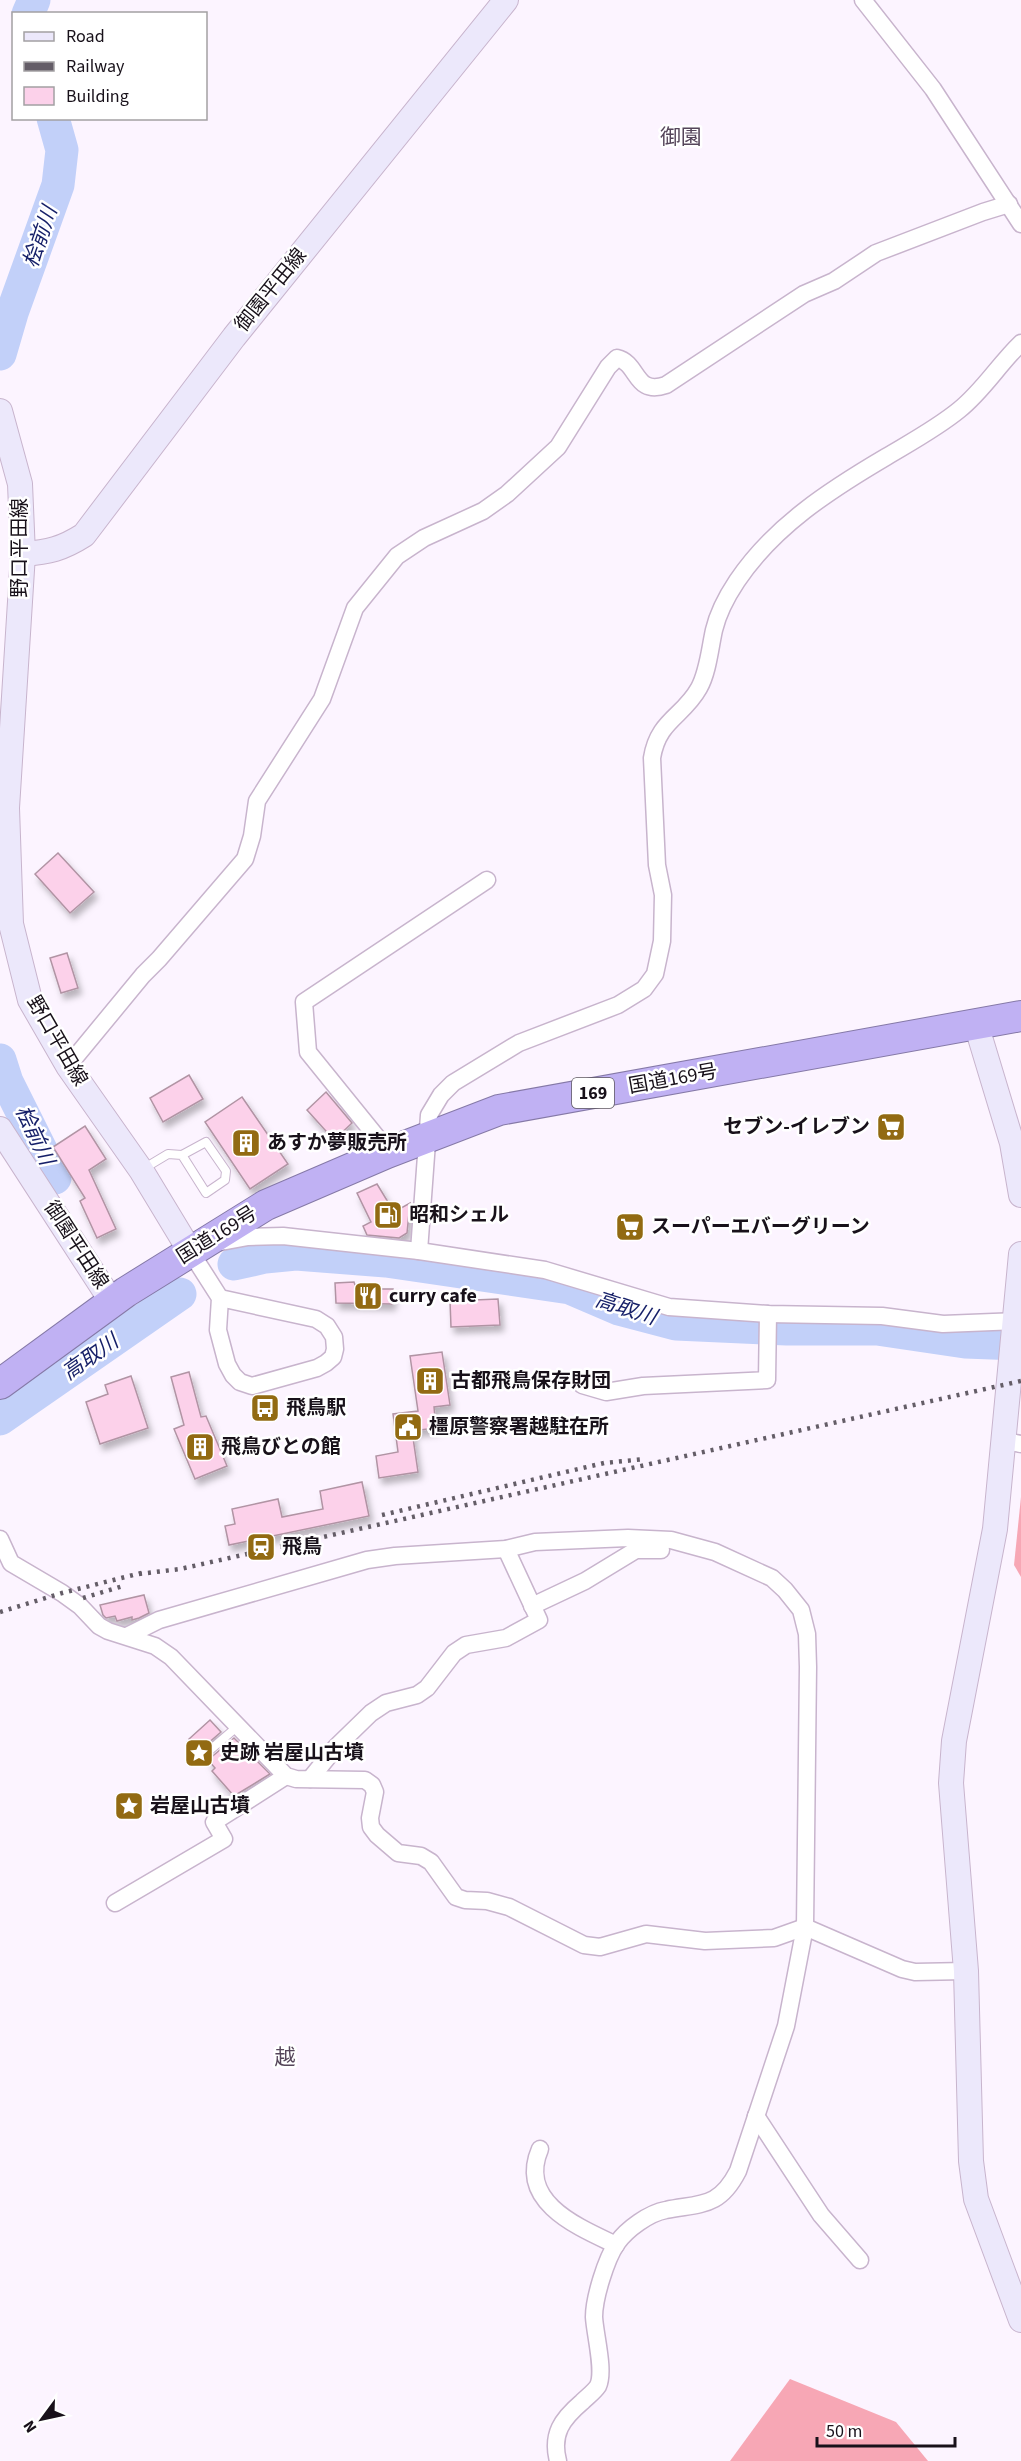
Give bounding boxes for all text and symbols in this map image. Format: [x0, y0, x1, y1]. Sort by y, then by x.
legend [12, 12, 207, 120]
text: Road [66, 24, 105, 49]
text: Railway [66, 54, 125, 79]
text: Building [66, 84, 129, 109]
district label: 御園 [660, 122, 702, 152]
water label: 桧前川 [16, 200, 65, 272]
street label: 御園平田線 [229, 242, 313, 338]
street label: 野口平田線 [6, 498, 34, 598]
street label: 野口平田線 [20, 991, 94, 1091]
street label: 国道169号 [626, 1057, 720, 1101]
road number: 169 [572, 1078, 614, 1108]
water label: 桧前川 [8, 1100, 63, 1172]
supermarket icon: セブン-イレブン [875, 1111, 907, 1143]
place label: セブン-イレブン [723, 1113, 870, 1141]
building icon: あすか夢販売所 [230, 1127, 262, 1159]
place label: あすか夢販売所 [267, 1129, 407, 1157]
street label: 御園平田線 [37, 1195, 115, 1295]
street label: 国道169号 [171, 1199, 263, 1271]
fuel station icon: 昭和シェル [372, 1199, 404, 1231]
place label: 昭和シェル [409, 1201, 509, 1229]
supermarket icon: スーパーエバーグリーン [614, 1211, 646, 1243]
place label: スーパーエバーグリーン [651, 1213, 870, 1241]
restaurant icon: curry cafe [352, 1280, 384, 1312]
place label: curry cafe [389, 1282, 477, 1310]
water label: 高取川 [591, 1284, 662, 1333]
water label: 高取川 [56, 1325, 126, 1387]
building icon: 古都飛鳥保存財団 [414, 1365, 446, 1397]
place label: 古都飛鳥保存財団 [451, 1367, 611, 1395]
bus stop icon: 飛鳥駅 [249, 1392, 281, 1424]
place label: 飛鳥駅 [286, 1394, 346, 1422]
public building icon: 橿原警察署越駐在所 [392, 1411, 424, 1443]
place label: 橿原警察署越駐在所 [429, 1413, 609, 1441]
building icon: 飛鳥びとの館 [184, 1431, 216, 1463]
place label: 飛鳥びとの館 [221, 1433, 341, 1461]
station icon: 飛鳥 [245, 1531, 277, 1563]
place label: 飛鳥 [282, 1533, 322, 1561]
place icon: 史跡 岩屋山古墳 [183, 1737, 215, 1769]
place label: 史跡 岩屋山古墳 [220, 1739, 364, 1767]
place icon: 岩屋山古墳 [113, 1790, 145, 1822]
place label: 岩屋山古墳 [150, 1792, 250, 1820]
district label: 越 [275, 2042, 296, 2072]
north arrow [12, 2389, 72, 2449]
scale bar [817, 2410, 955, 2448]
text: N [18, 2416, 42, 2437]
text: 50 m [826, 2419, 862, 2444]

